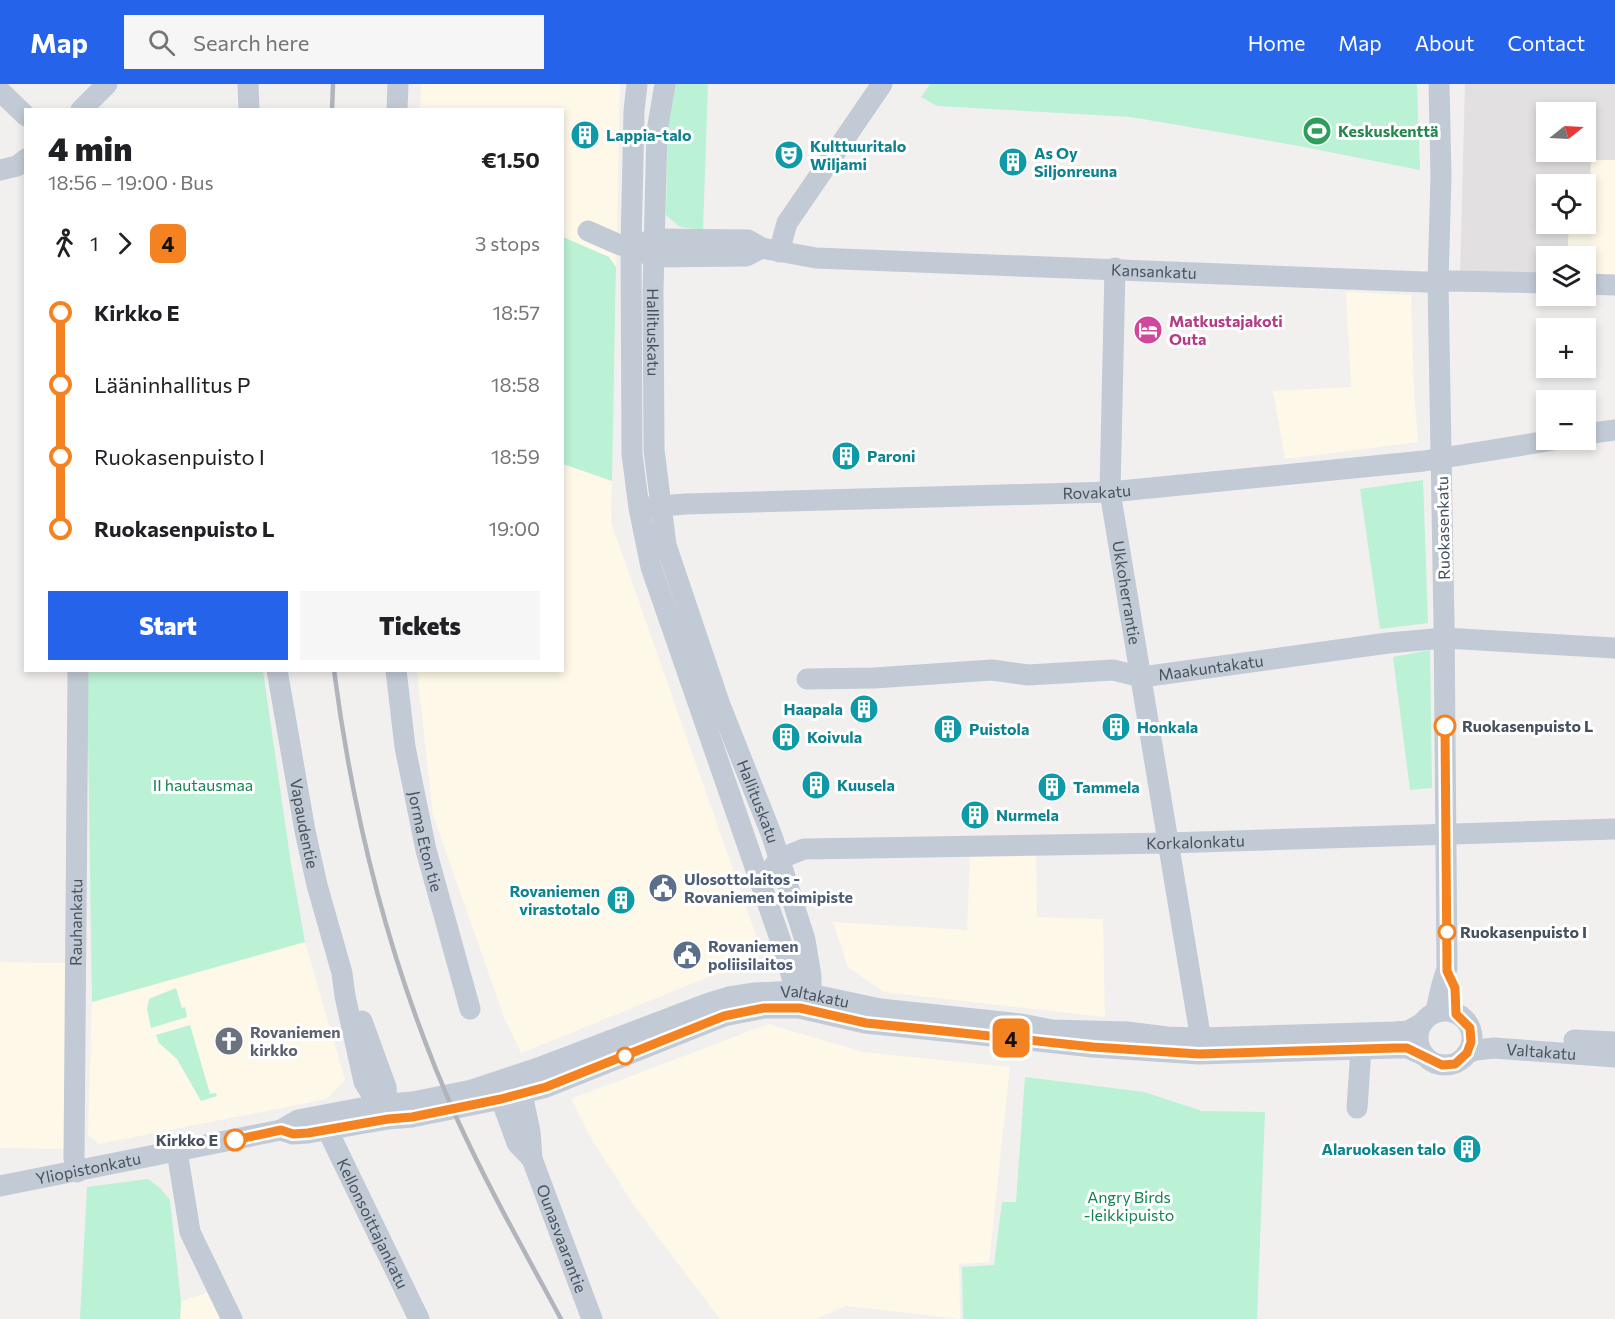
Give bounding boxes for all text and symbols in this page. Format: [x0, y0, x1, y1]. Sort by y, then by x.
search box [124, 15, 544, 69]
text: Map [30, 25, 88, 59]
icon: search [145, 26, 178, 59]
text: Search here [193, 29, 309, 56]
text: Home [1248, 30, 1305, 55]
text: Map [1338, 30, 1382, 55]
text: About [1415, 30, 1474, 55]
text: Contact [1507, 30, 1585, 55]
north arrow [1536, 102, 1596, 162]
map controls [1536, 102, 1596, 450]
sports icon: Keskuskenttä [1301, 115, 1333, 147]
building icon: Lappia-talo [569, 119, 601, 151]
place label: Keskuskenttä [1338, 121, 1438, 140]
place label: Lappia-talo [606, 125, 692, 144]
text: 4 min [48, 127, 132, 168]
place label: Kulttuuritalo Wiljami [810, 136, 907, 173]
theatre icon: Kulttuuritalo Wiljami [773, 139, 805, 171]
place label: As Oy Siljonreuna [1034, 143, 1117, 180]
text: €1.50 [481, 146, 540, 173]
building icon: As Oy Siljonreuna [997, 146, 1029, 178]
text: 18:56 – 19:00 · Bus [48, 170, 214, 194]
button: locate [1536, 174, 1596, 234]
icon: walk [48, 227, 81, 260]
icon: forward [108, 227, 141, 260]
text: 1 [90, 231, 99, 255]
text: 4 [162, 231, 174, 256]
text: 3 stops [475, 231, 540, 255]
button: layers [1536, 246, 1596, 306]
street label: Kansankatu [1111, 260, 1197, 282]
street label: Hallituskatu [644, 288, 664, 376]
text: Kirkko E [94, 299, 180, 326]
text: 18:57 [493, 300, 540, 324]
place label: Matkustajakoti Outa [1169, 311, 1283, 348]
hotel icon: Matkustajakoti Outa [1132, 314, 1164, 346]
button: + [1536, 318, 1596, 378]
text: Lääninhallitus P [94, 371, 251, 398]
text: 18:58 [491, 372, 540, 396]
button: − [1536, 390, 1596, 450]
building icon: Paroni [830, 440, 862, 472]
text: Ruokasenpuisto I [94, 443, 265, 470]
text: 18:59 [491, 444, 540, 468]
place label: Paroni [867, 446, 915, 465]
street label: Ruokasenkatu [1432, 476, 1453, 580]
street label: Rovakatu [1062, 480, 1132, 502]
text: Ruokasenpuisto L [94, 515, 275, 542]
text: 19:00 [488, 516, 540, 540]
street label: Ukkoherrantie [1109, 539, 1145, 646]
button: Start [48, 591, 288, 660]
button: Tickets [300, 591, 540, 660]
street label: Maakuntakatu [1157, 650, 1265, 684]
building icon: Haapala [848, 693, 880, 725]
place label: Haapala [783, 699, 843, 718]
building icon: Honkala [1100, 711, 1132, 743]
building icon: Puistola [932, 713, 964, 745]
marker: Ruokasenpuisto L [1434, 715, 1456, 737]
place label: Ruokasenpuisto L [1462, 716, 1593, 735]
place label: Honkala [1137, 717, 1198, 736]
place label: Puistola [969, 719, 1029, 738]
building icon: Koivula [770, 721, 802, 753]
place label: Koivula [807, 727, 862, 746]
street label: Hallituskatu [734, 757, 784, 845]
building icon: Kuusela [800, 769, 832, 801]
building icon: Tammela [1036, 771, 1068, 803]
park label: II hautausmaa [153, 775, 253, 794]
place label: Kuusela [837, 775, 895, 794]
street label: Vapaudentie [287, 777, 323, 870]
place label: Tammela [1073, 777, 1140, 796]
street label: Jorma Eton tie [405, 789, 447, 894]
building icon: Nurmela [959, 799, 991, 831]
place label: Nurmela [996, 805, 1059, 824]
street label: Korkalonkatu [1146, 831, 1245, 852]
place label: Ulosottolaitos - Rovaniemen toimipiste [684, 869, 853, 906]
public building icon: Ulosottolaitos - Rovaniemen toimipiste [647, 872, 679, 904]
street label: Rauhankatu [66, 879, 85, 966]
place label: Rovaniemen virastotalo [510, 881, 600, 918]
building icon: Rovaniemen virastotalo [605, 884, 637, 916]
place label: Ruokasenpuisto I [1460, 922, 1587, 941]
marker: Ruokasenpuisto I [1438, 923, 1456, 941]
place label: Rovaniemen poliisilaitos [708, 936, 798, 973]
public building icon: Rovaniemen poliisilaitos [671, 939, 703, 971]
street label: Valtakatu [780, 981, 851, 1011]
line badge: 4 [992, 1018, 1030, 1058]
place label: Rovaniemen kirkko [250, 1022, 340, 1059]
church icon: Rovaniemen kirkko [213, 1025, 245, 1057]
text: 4 [1005, 1026, 1017, 1051]
street label: Valtakatu [1506, 1039, 1577, 1063]
unlabelled marker [616, 1047, 634, 1065]
marker: Kirkko E [224, 1129, 246, 1151]
place label: Kirkko E [156, 1130, 218, 1149]
building icon: Alaruokasen talo [1451, 1133, 1483, 1165]
place label: Alaruokasen talo [1322, 1139, 1446, 1158]
street label: Yliopistonkatu [34, 1148, 142, 1188]
street label: Kellonsoittajankatu [334, 1155, 413, 1291]
street label: Ounasvaarantie [533, 1181, 591, 1295]
park label: Angry Birds -leikkipuisto [1084, 1187, 1174, 1224]

